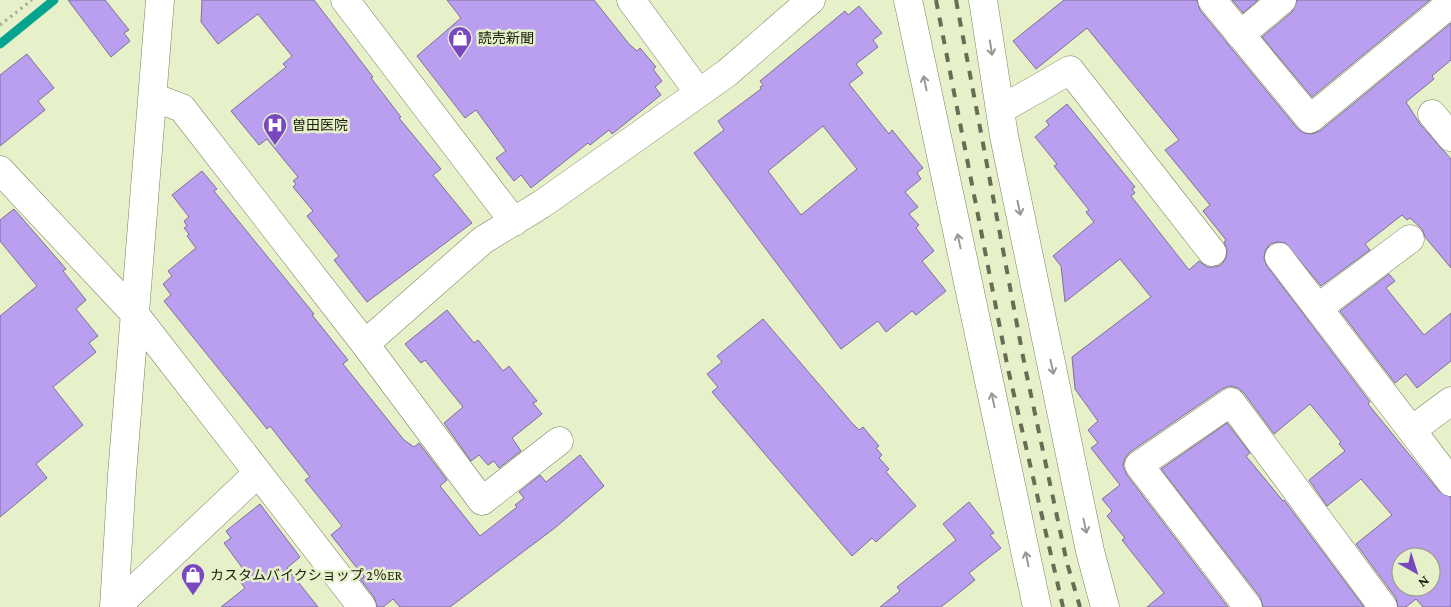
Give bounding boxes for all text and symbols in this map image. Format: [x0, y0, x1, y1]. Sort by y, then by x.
shop icon: 読売新聞 [447, 25, 473, 59]
place label: 読売新聞 [478, 30, 534, 46]
one-way arrow [986, 40, 996, 56]
one-way arrow [920, 75, 930, 91]
hospital icon: 曽田医院 [262, 112, 288, 146]
place label: 曽田医院 [292, 117, 348, 133]
one-way arrow [1015, 200, 1024, 216]
one-way arrow [954, 234, 964, 250]
one-way arrow [1048, 359, 1057, 375]
one-way arrow [988, 393, 997, 409]
one-way arrow [1081, 518, 1090, 534]
north arrow [1391, 547, 1441, 597]
one-way arrow [1022, 552, 1031, 568]
shop icon: カスタムバイクショップ 2％ER [180, 562, 206, 596]
place label: カスタムバイクショップ 2％ER [210, 567, 403, 583]
text: N [1415, 573, 1433, 592]

